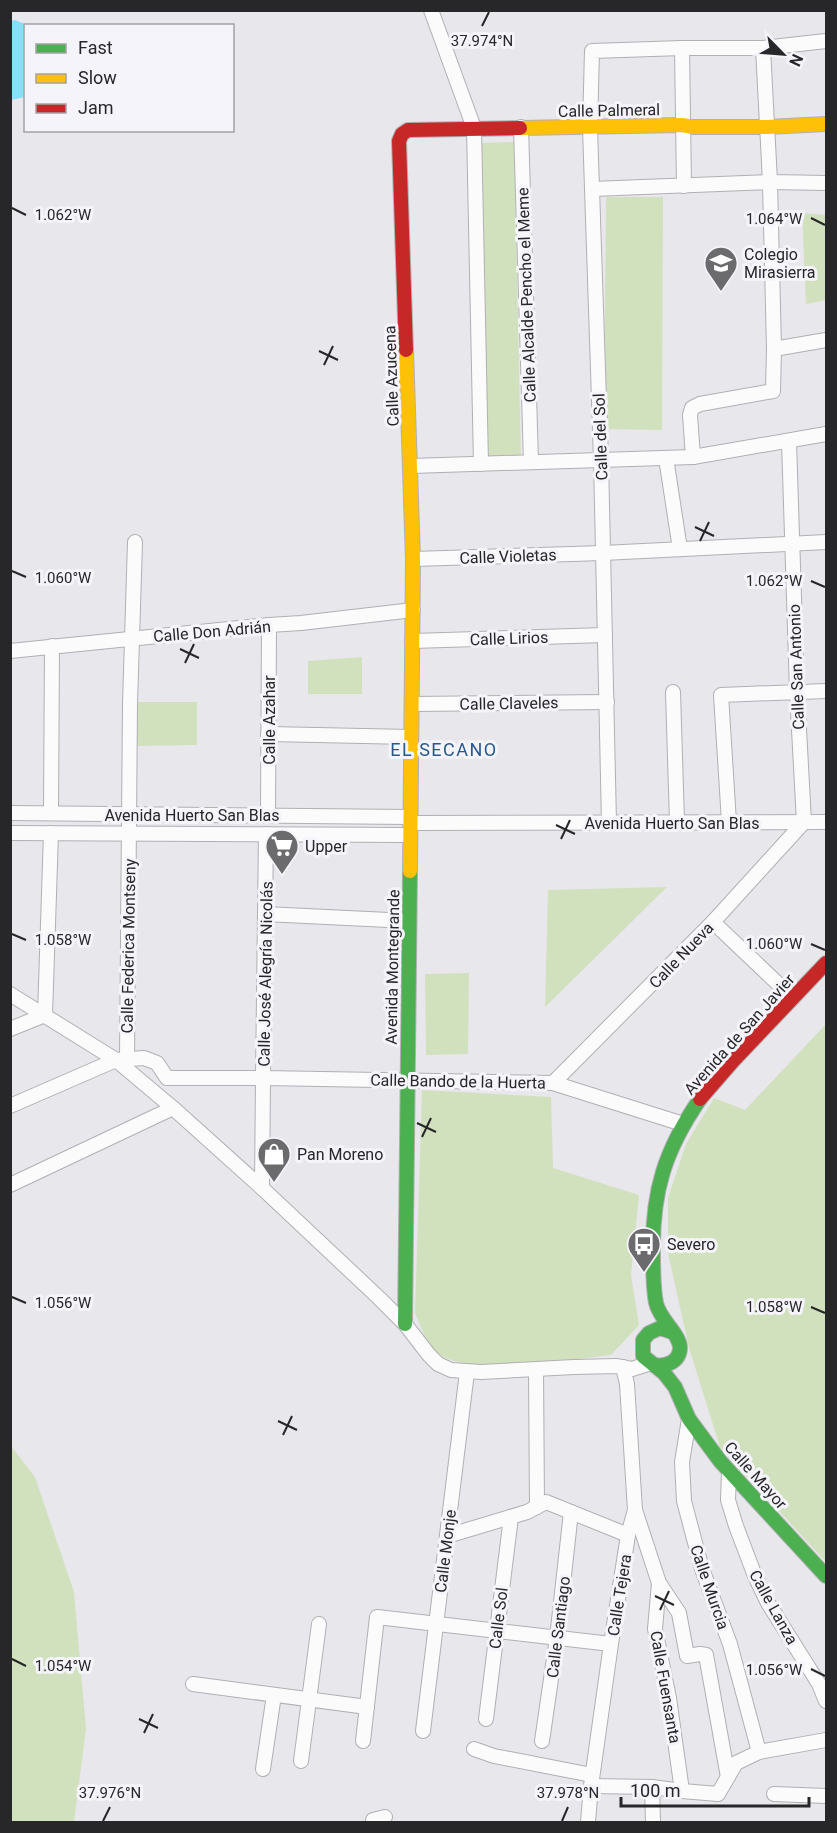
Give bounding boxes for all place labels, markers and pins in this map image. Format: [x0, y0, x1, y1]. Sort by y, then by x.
school or university icon: Colegio Mirasierra [703, 245, 739, 292]
place label: Colegio Mirasierra [744, 245, 816, 282]
supermarket icon: Upper [264, 828, 300, 875]
place label: Upper [305, 837, 348, 856]
shop icon: Pan Moreno [256, 1136, 292, 1183]
place label: Pan Moreno [297, 1145, 383, 1164]
bus stop icon: Severo [626, 1226, 662, 1273]
place label: Severo [667, 1235, 715, 1254]

